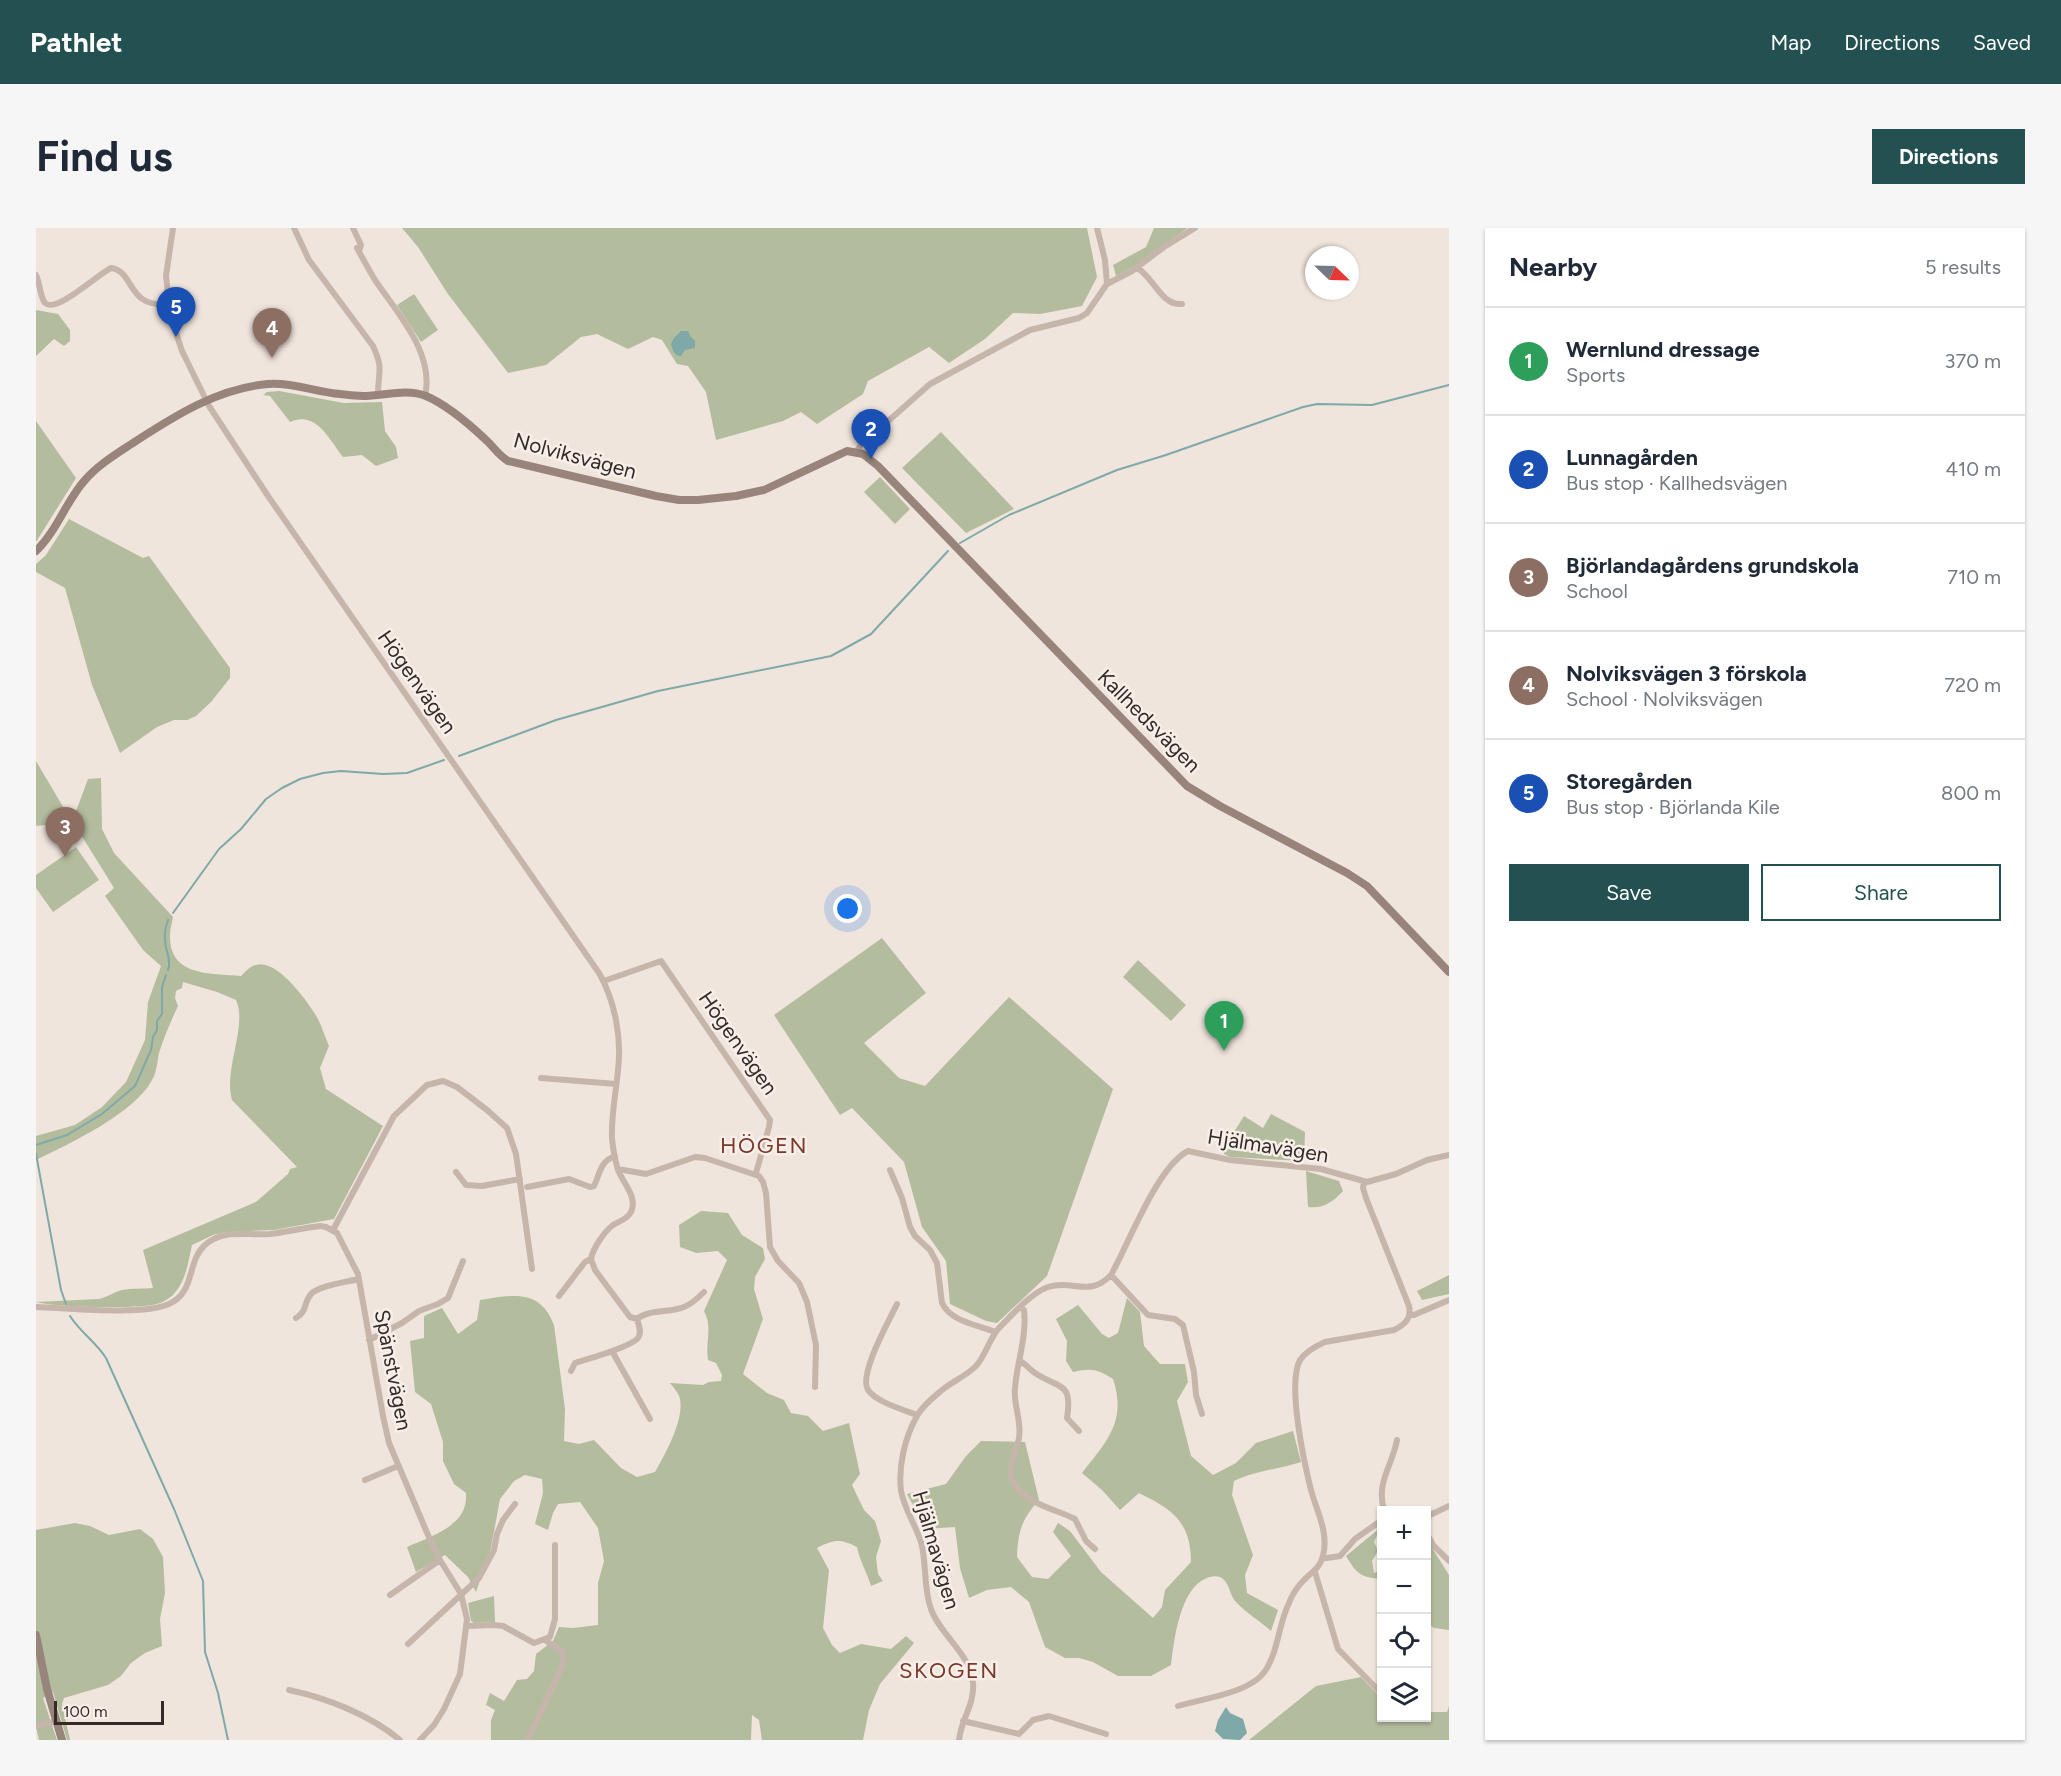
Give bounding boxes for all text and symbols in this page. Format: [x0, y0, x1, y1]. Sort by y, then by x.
text: Pathlet [30, 25, 122, 59]
text: Map [1770, 30, 1811, 55]
text: Directions [1844, 30, 1940, 55]
text: Saved [1973, 30, 2031, 55]
button: Directions [1872, 129, 2025, 184]
text: Find us [36, 131, 173, 182]
north arrow [1305, 246, 1359, 300]
text: Nearby [1509, 251, 1597, 283]
text: 5 results [1925, 255, 2001, 279]
pin: 5 [156, 288, 196, 337]
pin: 4 [252, 308, 292, 358]
text: Wernlund dressage [1566, 336, 1760, 363]
text: 1 [1524, 349, 1533, 373]
text: 370 m [1945, 349, 2001, 373]
text: Sports [1566, 363, 1625, 387]
pin: 2 [852, 410, 890, 459]
street label: Nolviksvägen [511, 427, 639, 484]
text: Lunnagården [1566, 444, 1698, 471]
text: 2 [1523, 457, 1534, 481]
text: 410 m [1946, 457, 2001, 481]
text: Bus stop · Kallhedsvägen [1566, 471, 1787, 495]
text: Björlandagårdens grundskola [1566, 552, 1859, 579]
text: 3 [1523, 565, 1534, 589]
text: 710 m [1947, 565, 2001, 589]
text: School [1566, 579, 1628, 603]
street label: Högenvägen [373, 625, 462, 738]
text: Nolviksvägen 3 förskola [1566, 660, 1807, 687]
street label: Kallhedsvägen [1093, 664, 1206, 777]
text: 4 [1522, 673, 1535, 697]
text: 720 m [1944, 673, 2001, 697]
text: School · Nolviksvägen [1566, 687, 1763, 711]
text: Storegården [1566, 768, 1692, 795]
text: 5 [1523, 781, 1534, 805]
text: 800 m [1941, 781, 2001, 805]
text: Bus stop · Björlanda Kile [1566, 795, 1780, 819]
pin: 3 [45, 808, 84, 857]
button: Save [1509, 864, 1749, 921]
button: Share [1761, 864, 2001, 921]
your location [833, 894, 862, 923]
street label: Högenvägen [694, 986, 783, 1099]
pin: 1 [1204, 1002, 1244, 1051]
street label: Hjälmavägen [1206, 1124, 1330, 1167]
district label: HÖGEN [720, 1132, 808, 1159]
street label: Spänstvägen [370, 1307, 417, 1432]
street label: Hjälmavägen [908, 1488, 965, 1612]
map controls [1377, 1506, 1431, 1722]
button: + [1377, 1506, 1431, 1560]
button: − [1377, 1560, 1431, 1614]
button: locate [1377, 1614, 1431, 1668]
district label: SKOGEN [899, 1657, 999, 1684]
button: layers [1377, 1668, 1431, 1722]
scale bar [54, 1698, 164, 1726]
text: 100 m [63, 1702, 108, 1721]

